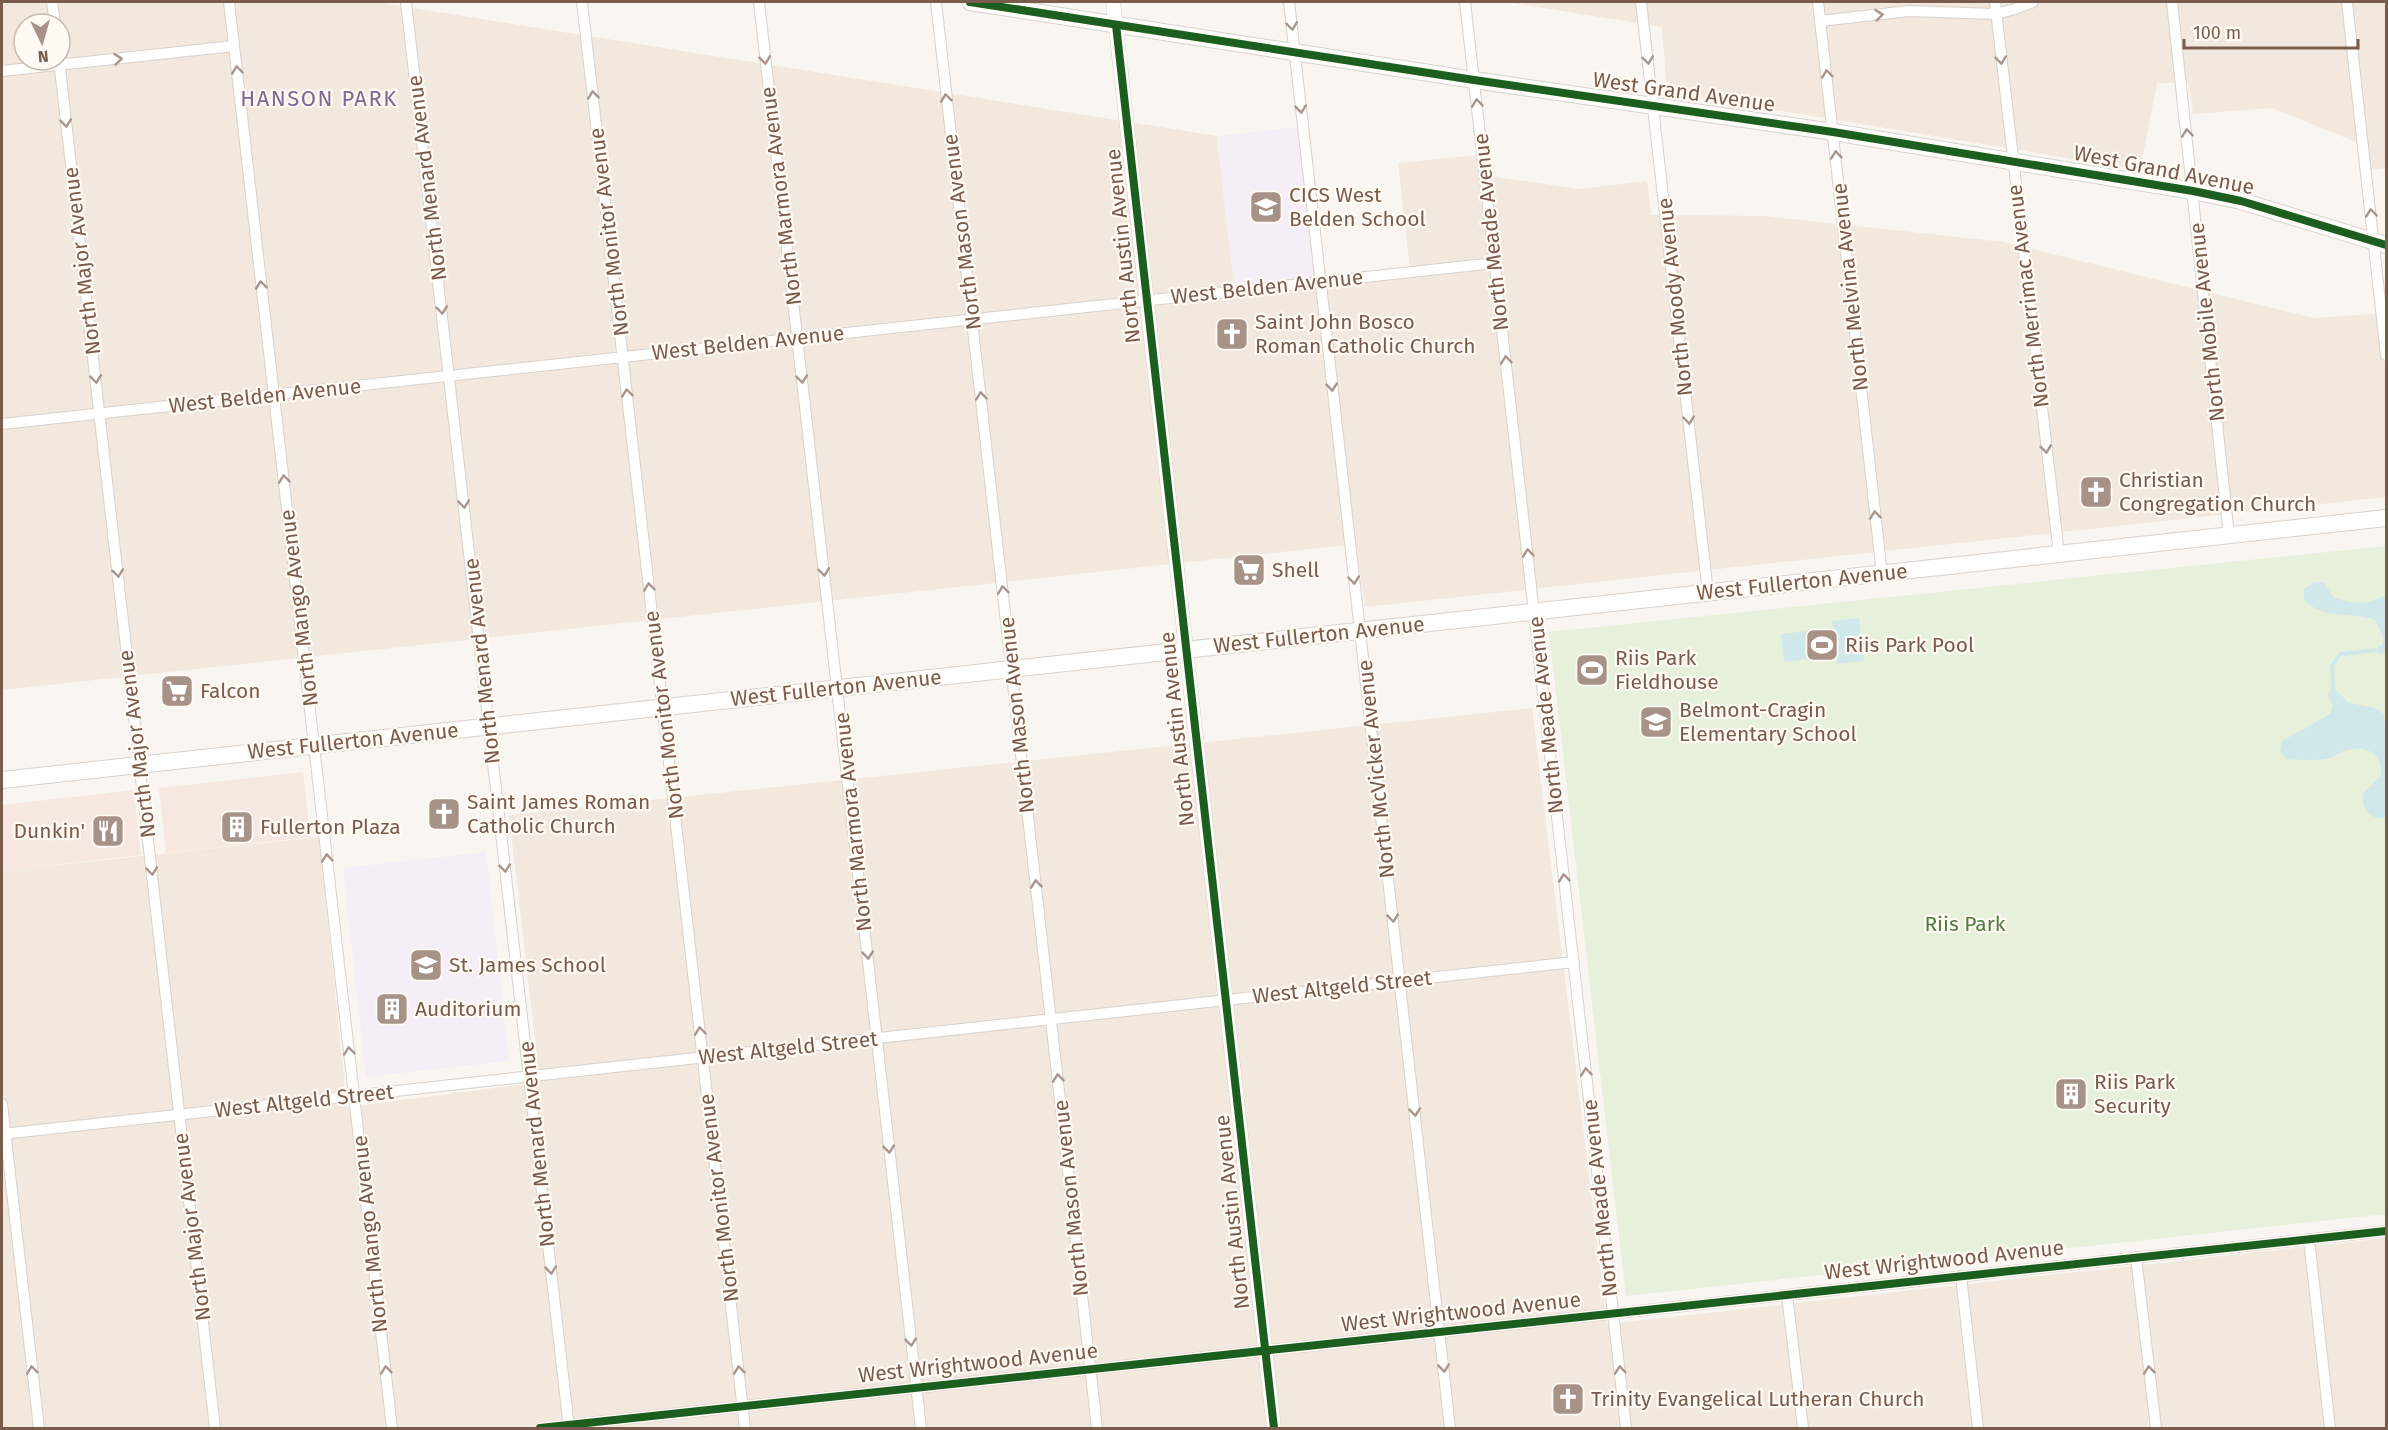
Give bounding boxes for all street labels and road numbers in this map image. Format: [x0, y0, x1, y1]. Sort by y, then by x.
street label: West Grand Avenue [1591, 66, 1777, 118]
street label: North Menard Avenue [401, 74, 453, 282]
street label: North Marmora Avenue [755, 85, 807, 307]
street label: North Monitor Avenue [583, 126, 635, 338]
street label: North Mason Avenue [937, 132, 987, 332]
street label: North Meade Avenue [1468, 132, 1514, 332]
street label: West Grand Avenue [2071, 140, 2257, 200]
street label: North Austin Avenue [1100, 148, 1146, 344]
street label: North Major Avenue [58, 166, 106, 356]
street label: North Melvina Avenue [1826, 182, 1874, 392]
street label: North Merrimac Avenue [2001, 183, 2055, 409]
street label: North Moody Avenue [1652, 197, 1698, 397]
street label: North Mobile Avenue [2184, 221, 2230, 423]
street label: West Belden Avenue [1169, 264, 1365, 310]
street label: West Belden Avenue [650, 320, 846, 366]
street label: West Belden Avenue [167, 373, 363, 419]
street label: North Mango Avenue [274, 508, 324, 708]
street label: North Menard Avenue [458, 557, 506, 765]
street label: West Fullerton Avenue [1695, 558, 1909, 606]
street label: North Monitor Avenue [638, 609, 690, 821]
street label: West Fullerton Avenue [1212, 611, 1426, 659]
street label: North Meade Avenue [1523, 615, 1569, 815]
street label: North Mason Avenue [994, 616, 1040, 814]
street label: North Austin Avenue [1154, 631, 1200, 827]
street label: North Major Avenue [113, 649, 161, 839]
street label: North McVicker Avenue [1352, 658, 1400, 880]
street label: West Fullerton Avenue [729, 664, 943, 712]
street label: North Marmora Avenue [829, 711, 877, 933]
street label: West Fullerton Avenue [246, 717, 460, 765]
street label: West Altgeld Street [1251, 965, 1433, 1009]
street label: West Altgeld Street [697, 1026, 879, 1070]
street label: North Menard Avenue [513, 1040, 561, 1248]
street label: West Altgeld Street [213, 1079, 395, 1123]
street label: North Monitor Avenue [693, 1092, 745, 1304]
street label: North Meade Avenue [1577, 1098, 1623, 1298]
street label: North Mason Avenue [1048, 1099, 1094, 1297]
street label: North Austin Avenue [1209, 1114, 1255, 1310]
street label: North Major Avenue [168, 1132, 216, 1322]
street label: North Mango Avenue [347, 1134, 393, 1334]
street label: West Wrightwood Avenue [1823, 1234, 2065, 1286]
street label: West Wrightwood Avenue [1340, 1286, 1582, 1338]
street label: West Wrightwood Avenue [857, 1337, 1099, 1389]

